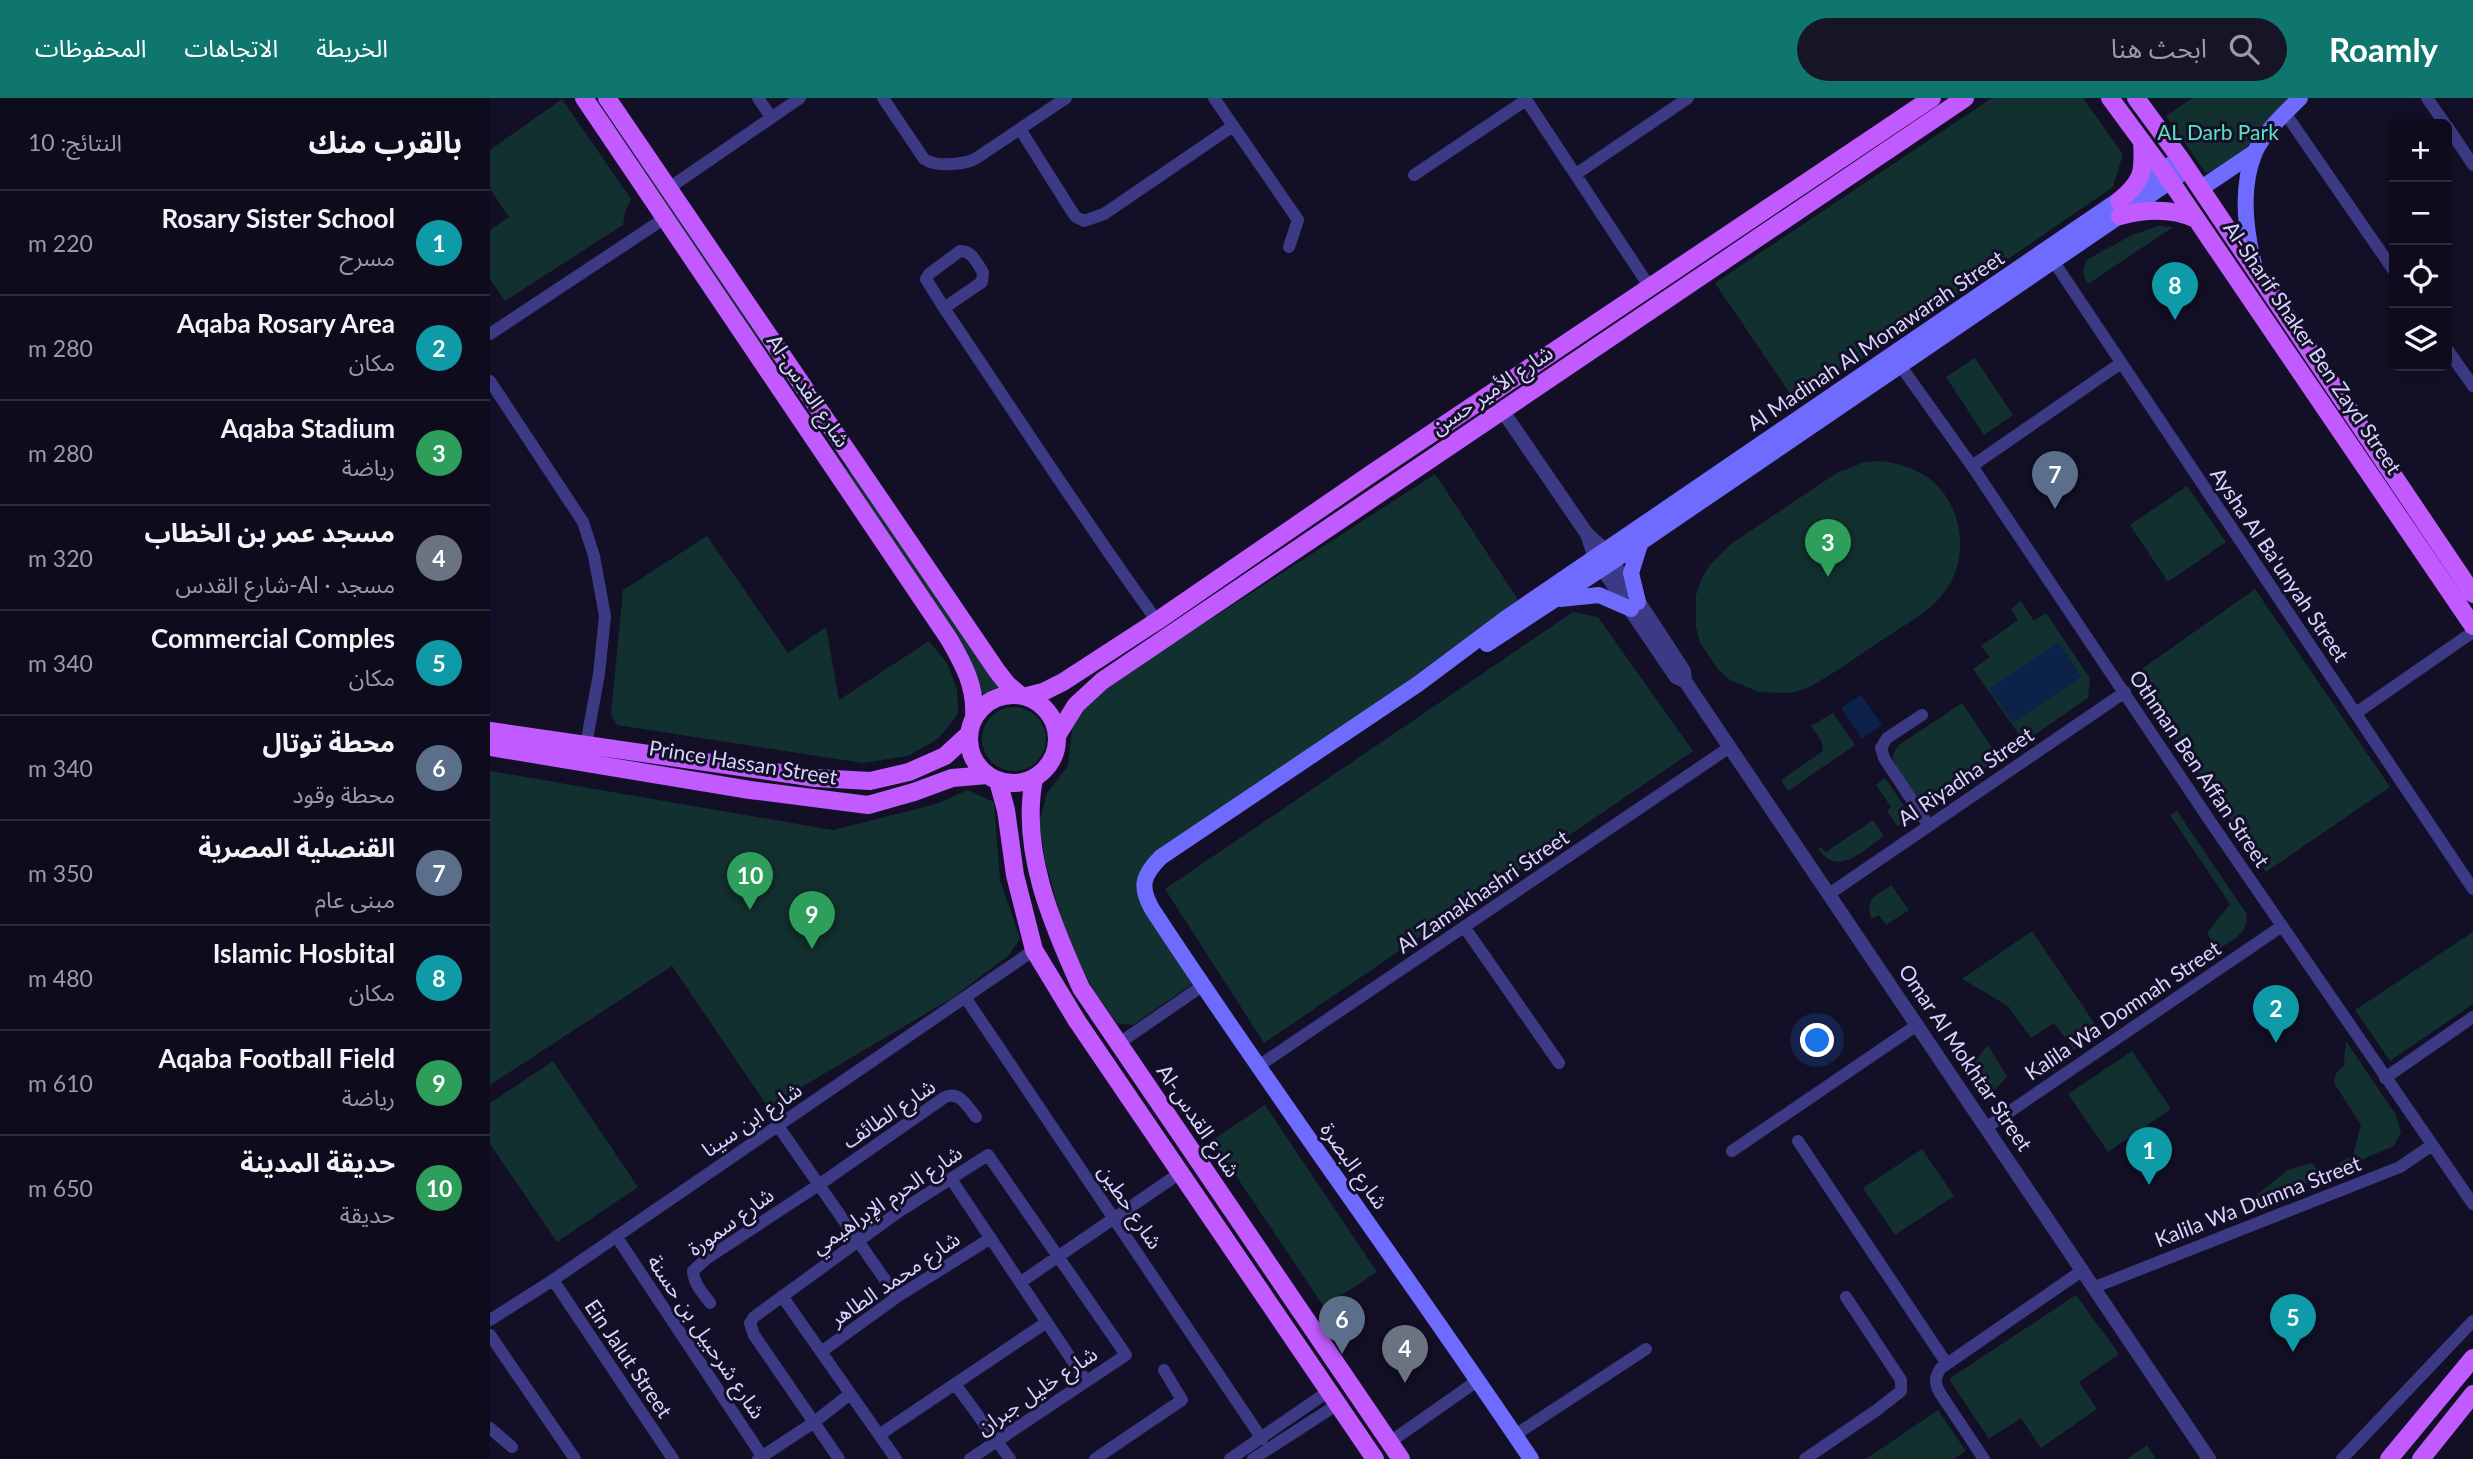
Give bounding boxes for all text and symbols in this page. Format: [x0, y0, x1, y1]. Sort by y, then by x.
search box [1797, 18, 2287, 81]
text: Roamly [2329, 29, 2438, 69]
icon: search [2225, 30, 2263, 68]
text: ابحث هنا [2111, 32, 2207, 64]
text: المحفوظات [35, 33, 146, 62]
text: الاتجاهات [184, 33, 278, 62]
text: الخريطة [316, 33, 388, 62]
park label: AL Darb Park [2157, 119, 2279, 144]
map controls [2389, 119, 2452, 371]
button: + [2389, 119, 2452, 182]
text: بالقرب منك [308, 123, 462, 159]
text: النتائج: 10 [28, 128, 122, 156]
button: − [2389, 182, 2452, 245]
text: Rosary Sister School [162, 202, 395, 234]
street label: Al-Sharif Shaker Ben Zayd Street [2219, 216, 2408, 479]
text: 220 m [28, 229, 93, 257]
text: 1 [432, 229, 446, 257]
text: مسرح [340, 243, 395, 271]
street label: Al Madinah Al Monawarah Street [1742, 244, 2009, 435]
button: locate [2389, 245, 2452, 308]
pin: 8 [2152, 262, 2198, 320]
text: Aqaba Rosary Area [177, 307, 395, 339]
button: layers [2389, 308, 2452, 371]
street label: Al-شارع القدس [759, 329, 856, 454]
text: 280 m [28, 334, 93, 362]
text: 2 [432, 334, 446, 362]
street label: شارع الأمير حسن [1425, 339, 1559, 442]
text: مكان [349, 348, 395, 376]
text: Aqaba Stadium [221, 412, 395, 444]
text: 280 m [28, 439, 93, 467]
text: 3 [432, 439, 446, 467]
pin: 7 [2032, 451, 2078, 509]
text: رياضة [342, 453, 395, 481]
street label: Aysha Al Ba'unyah Street [2206, 462, 2355, 666]
text: مسجد عمر بن الخطاب [144, 516, 395, 548]
pin: 3 [1805, 519, 1851, 577]
text: 320 m [28, 544, 93, 572]
text: 4 [432, 544, 446, 572]
text: مسجد · Al-شارع القدس [176, 570, 395, 598]
text: Commercial Comples [151, 622, 395, 654]
text: 340 m [28, 649, 93, 677]
text: 5 [432, 649, 446, 677]
text: مكان [349, 663, 395, 691]
street label: Othman Ben Affan Street [2125, 665, 2276, 872]
street label: Al Riyadha Street [1893, 721, 2038, 830]
text: محطة توتال [262, 726, 395, 758]
street label: Prince Hassan Street [647, 734, 840, 789]
text: 340 m [28, 754, 93, 782]
text: 6 [432, 754, 446, 782]
text: محطة وقود [292, 780, 395, 808]
street label: Al Zamakhashri Street [1391, 824, 1573, 958]
text: القنصلية المصرية [198, 831, 395, 863]
pin: 10 [727, 852, 773, 910]
text: 350 m [28, 859, 93, 887]
text: 7 [432, 859, 446, 887]
text: مبنى عام [315, 885, 395, 913]
pin: 9 [789, 891, 835, 949]
street label: Kalila Wa Domnah Street [2020, 935, 2225, 1085]
text: Islamic Hosbital [213, 937, 395, 969]
street label: Omar Al Mokhtar Street [1894, 959, 2038, 1156]
text: 480 m [28, 964, 93, 992]
text: 8 [432, 964, 446, 992]
text: مكان [349, 978, 395, 1006]
pin: 2 [2253, 985, 2299, 1043]
your location [1800, 1023, 1834, 1057]
text: Aqaba Football Field [159, 1042, 395, 1074]
street label: Al-شارع القدس [1149, 1059, 1246, 1184]
text: 610 m [28, 1069, 93, 1097]
text: 9 [432, 1069, 446, 1097]
street label: شارع الطائف [837, 1073, 942, 1156]
street label: شارع ابن سينا [696, 1076, 808, 1165]
text: رياضة [342, 1083, 395, 1111]
street label: شارع البصرة [1313, 1117, 1394, 1216]
pin: 1 [2126, 1127, 2172, 1185]
street label: شارع الحرم الإبراهيمي [806, 1139, 969, 1263]
text: حديقة المدينة [240, 1146, 395, 1178]
street label: Kalila Wa Dumna Street [2151, 1150, 2364, 1251]
street label: شارع حطين [1091, 1159, 1169, 1255]
text: 650 m [28, 1174, 93, 1202]
text: 10 [426, 1174, 452, 1202]
street label: شارع سمورة [682, 1181, 780, 1264]
text: حديقة [340, 1200, 395, 1228]
street label: شارع محمد الطاهر [824, 1225, 966, 1334]
street label: شارع شرحبيل بن حسنة [640, 1249, 771, 1425]
street label: Ein Jalut Street [580, 1294, 678, 1422]
pin: 5 [2270, 1294, 2316, 1352]
pin: 6 [1319, 1296, 1365, 1354]
pin: 4 [1382, 1325, 1428, 1383]
street label: شارع خليل جبران [971, 1340, 1104, 1443]

